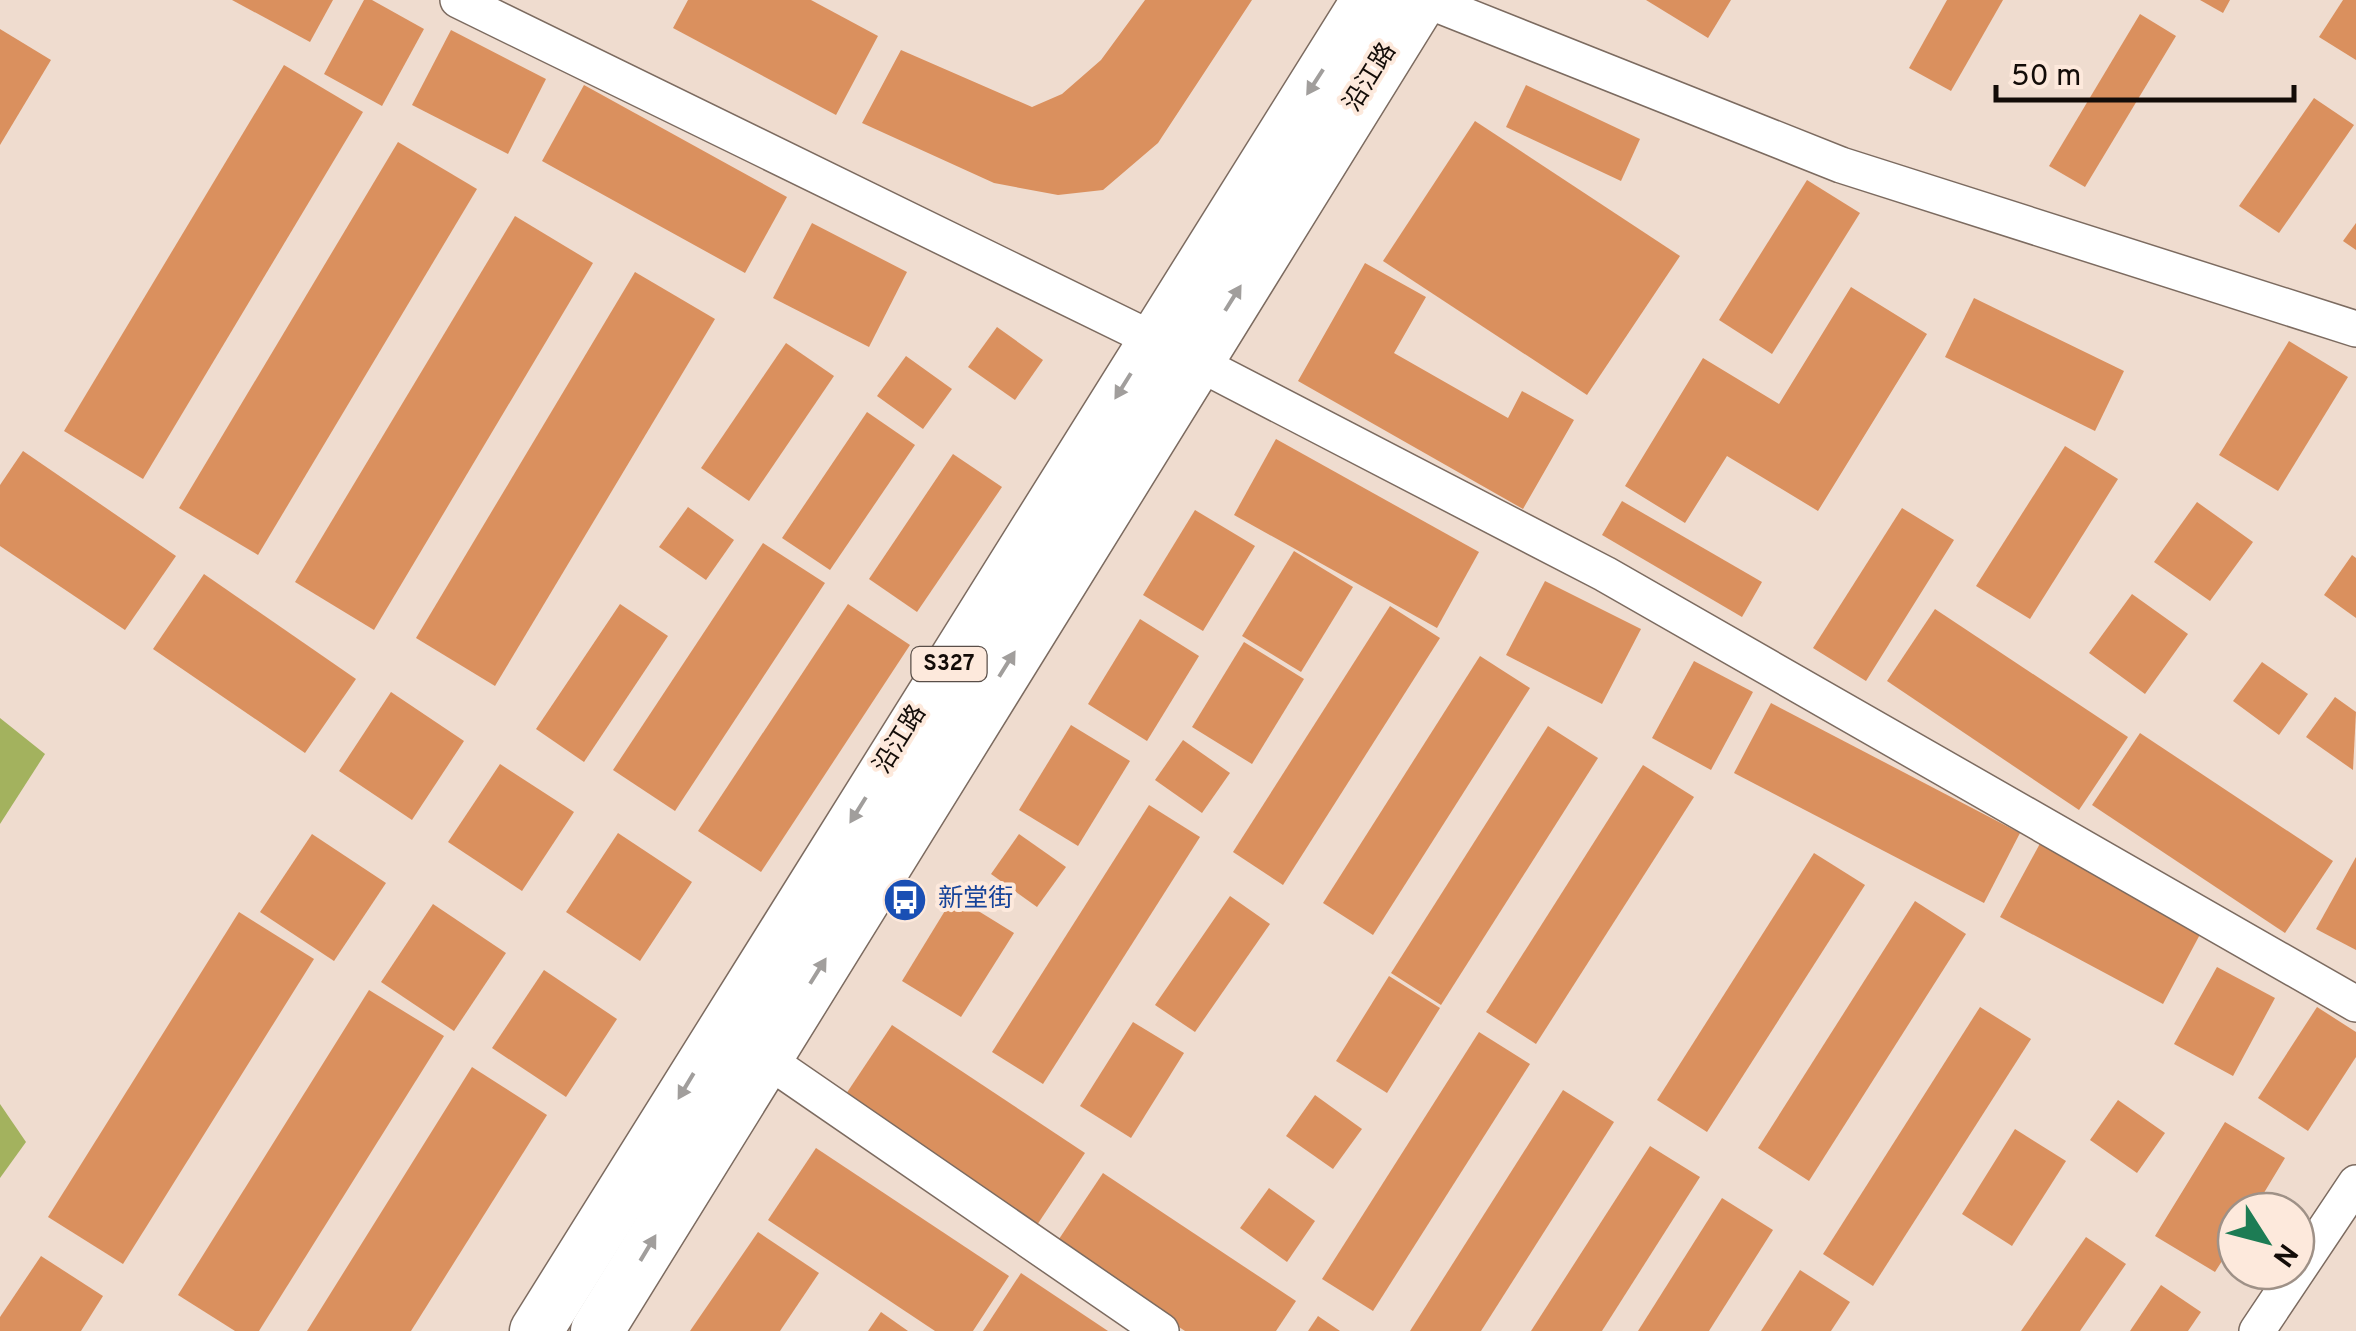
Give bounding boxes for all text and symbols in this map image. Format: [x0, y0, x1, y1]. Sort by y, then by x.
street label: 沿江路 [1338, 38, 1404, 118]
scale bar [1996, 40, 2294, 102]
text: 50 m [2011, 59, 2081, 96]
one-way arrow [1307, 68, 1325, 96]
one-way arrow [1223, 285, 1242, 312]
one-way arrow [1114, 372, 1132, 400]
road number: S327 [912, 647, 986, 681]
one-way arrow [998, 650, 1015, 678]
street label: 沿江路 [868, 700, 934, 780]
one-way arrow [849, 796, 867, 824]
bus stop icon: 新堂街 [882, 877, 928, 923]
place label: 新堂街 [938, 884, 1013, 916]
one-way arrow [809, 957, 826, 985]
one-way arrow [678, 1072, 695, 1100]
north arrow [2216, 1191, 2316, 1291]
one-way arrow [639, 1234, 656, 1262]
text: N [2263, 1235, 2304, 1273]

